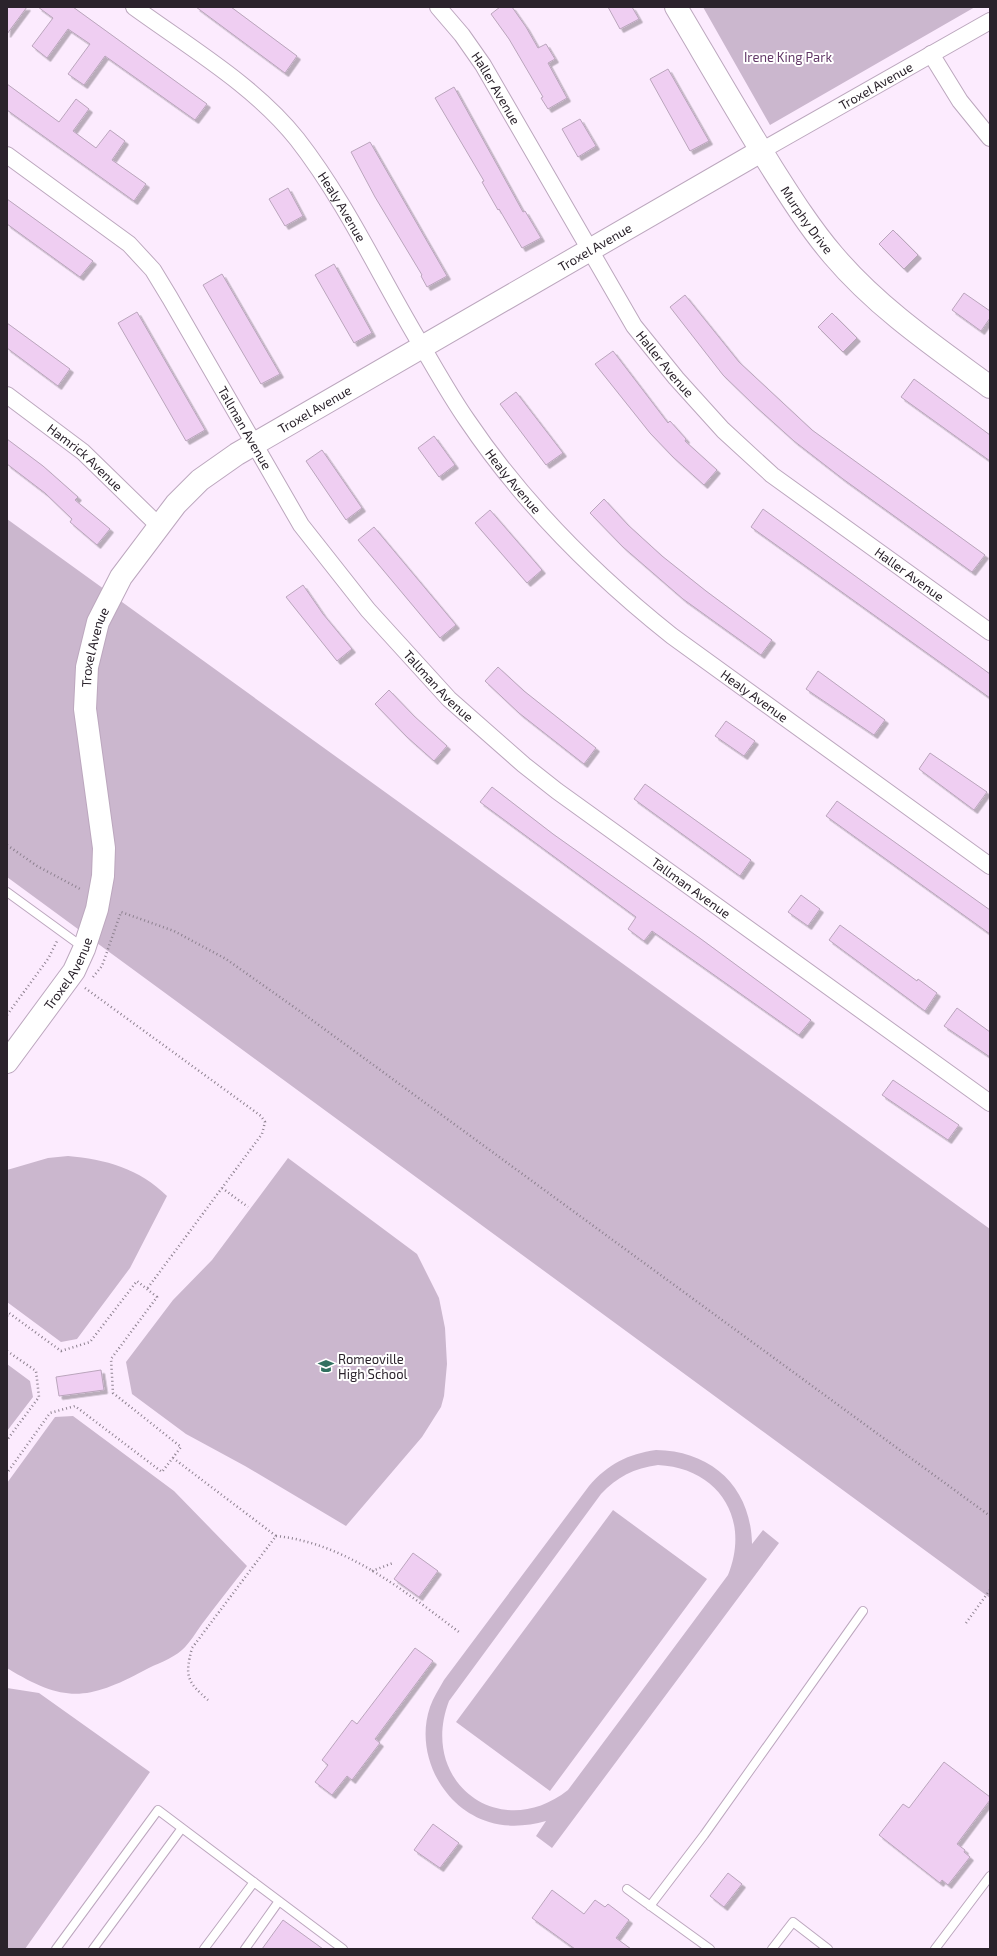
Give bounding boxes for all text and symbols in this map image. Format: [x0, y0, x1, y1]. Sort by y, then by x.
street label: Haller Avenue [468, 49, 524, 127]
park label: Irene King Park [744, 49, 832, 65]
street label: Troxel Avenue [836, 59, 915, 113]
street label: Healy Avenue [315, 169, 369, 245]
street label: Murphy Drive [778, 183, 837, 257]
street label: Troxel Avenue [555, 220, 634, 275]
street label: Haller Avenue [633, 327, 697, 400]
street label: Troxel Avenue [275, 382, 354, 437]
street label: Tallman Avenue [215, 383, 275, 472]
street label: Hamrick Avenue [44, 420, 126, 494]
street label: Healy Avenue [482, 446, 545, 517]
street label: Haller Avenue [872, 544, 947, 604]
street label: Troxel Avenue [78, 604, 112, 688]
street label: Tallman Avenue [400, 647, 477, 725]
street label: Healy Avenue [718, 666, 791, 725]
street label: Tallman Avenue [648, 854, 734, 921]
street label: Troxel Avenue [40, 935, 95, 1013]
place label: Romeoville High School [338, 1351, 408, 1382]
school or university icon: Romeoville High School [317, 1357, 335, 1375]

